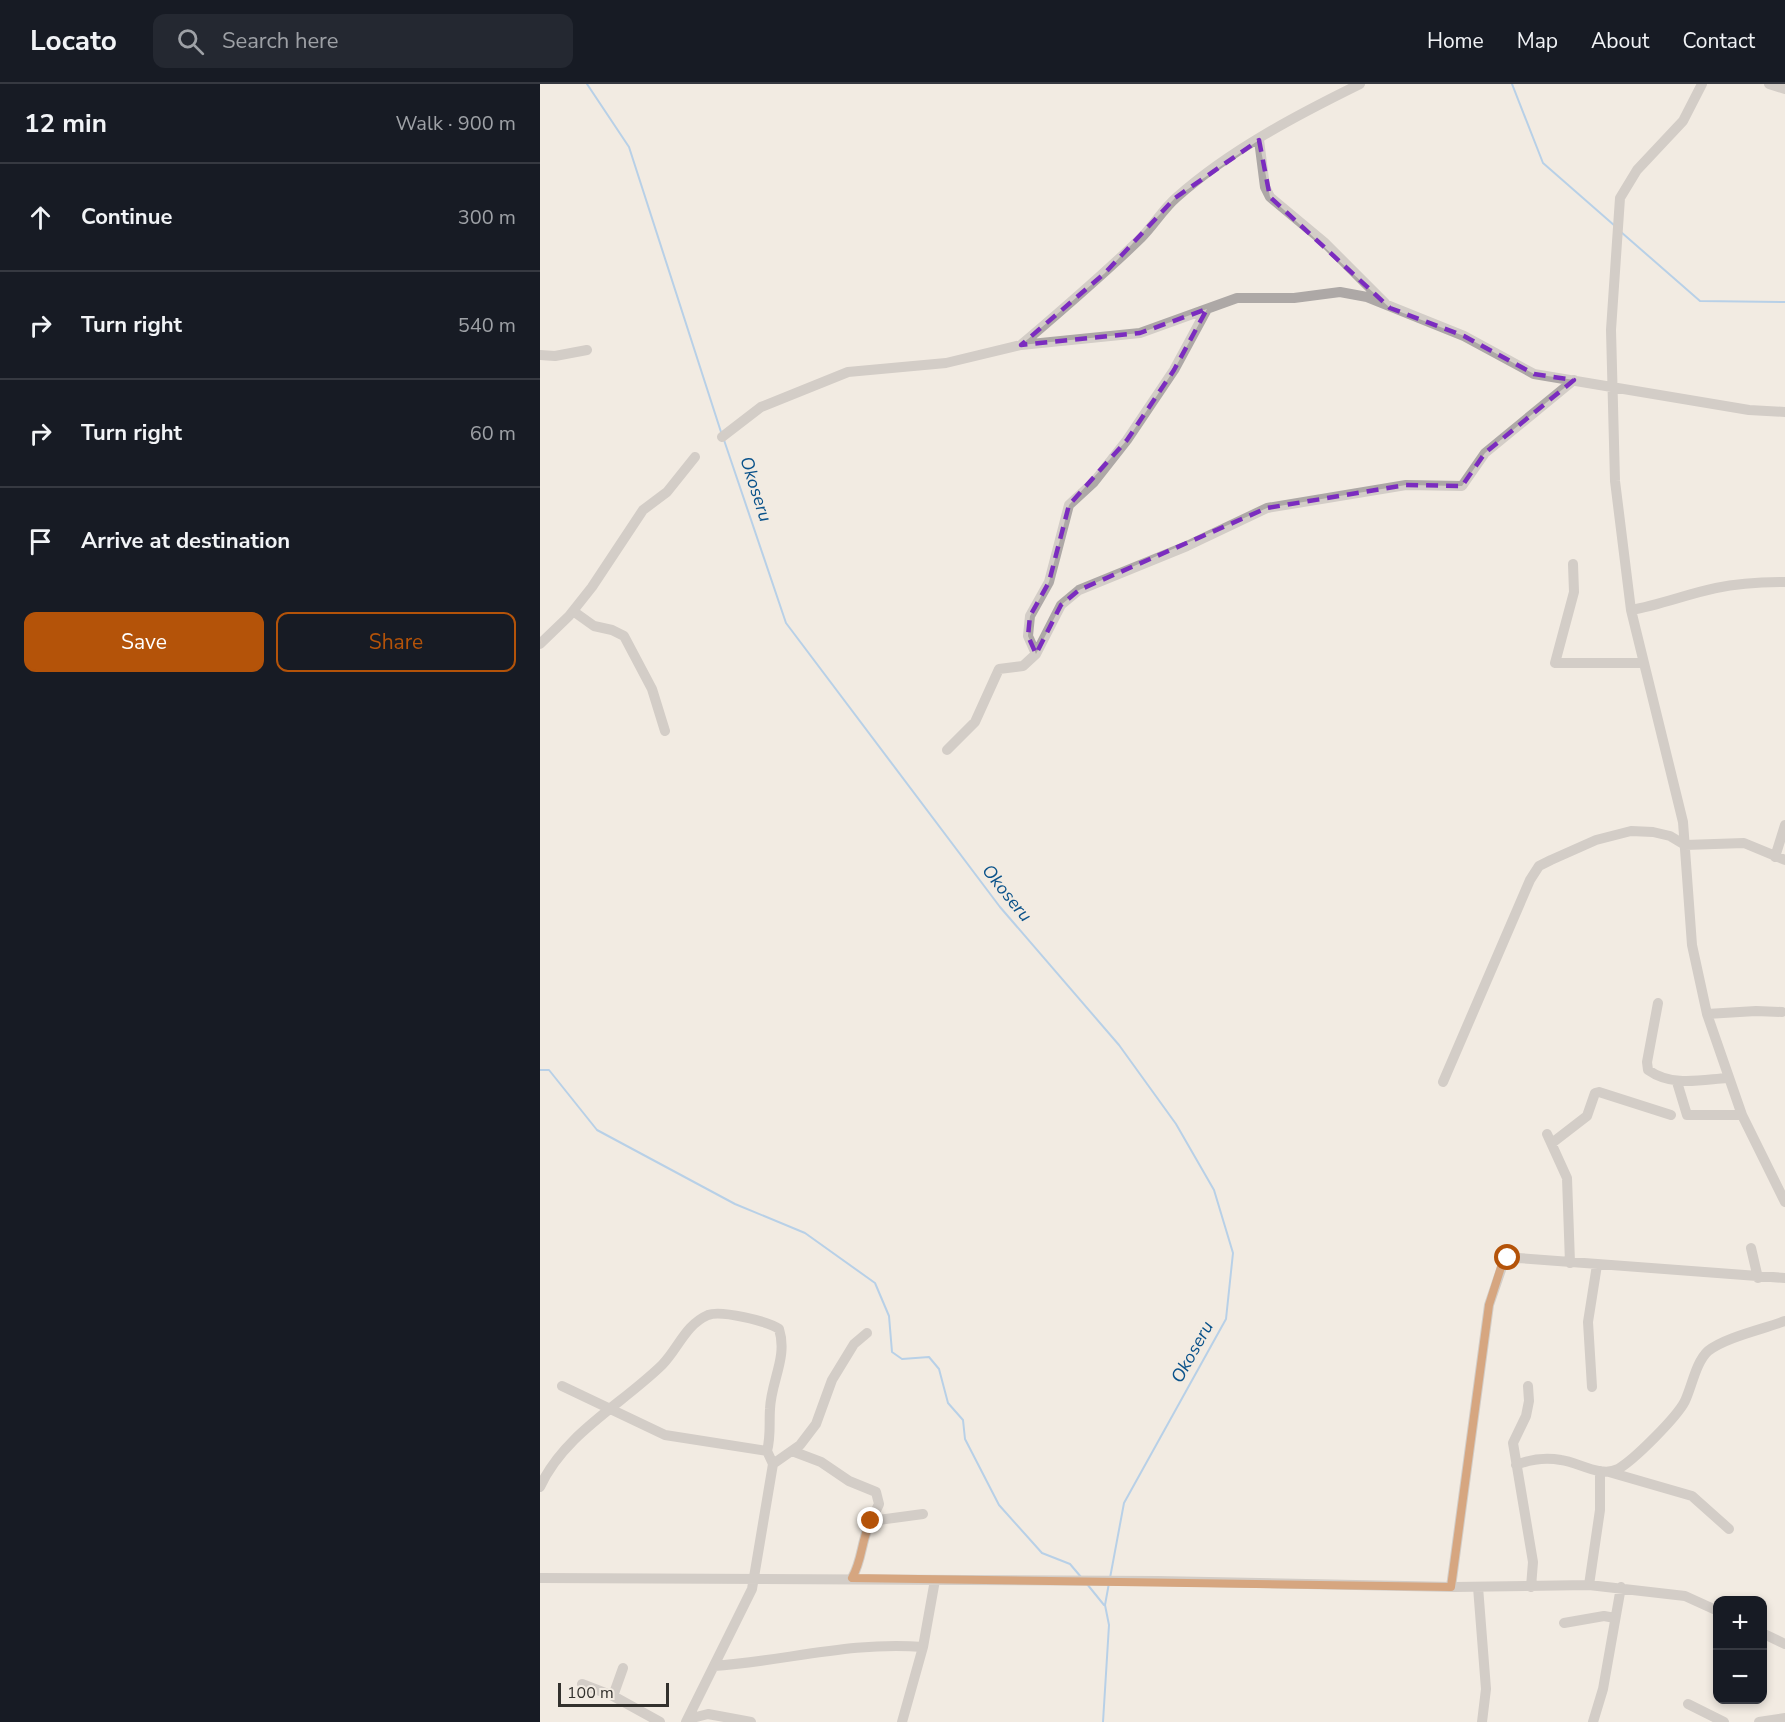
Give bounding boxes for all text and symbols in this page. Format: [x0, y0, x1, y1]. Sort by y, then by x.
search box [153, 14, 573, 68]
text: Locato [30, 22, 117, 60]
icon: search [174, 25, 207, 58]
text: Search here [222, 26, 339, 56]
text: Home [1427, 27, 1484, 55]
text: Map [1517, 27, 1558, 55]
text: About [1591, 27, 1649, 55]
text: Contact [1682, 27, 1755, 55]
text: 12 min [24, 106, 107, 141]
text: Walk · 900 m [396, 110, 516, 137]
icon: ahead [24, 201, 57, 234]
text: Continue [81, 202, 172, 232]
text: 300 m [458, 204, 516, 231]
icon: right [24, 309, 57, 342]
text: Turn right [81, 310, 182, 340]
text: 540 m [458, 312, 516, 339]
icon: right [24, 417, 57, 450]
text: Turn right [81, 418, 182, 448]
text: 60 m [470, 420, 516, 447]
water label: Okoseru [734, 453, 778, 525]
icon: arrive [24, 525, 57, 558]
text: Arrive at destination [81, 526, 290, 556]
button: Save [24, 612, 264, 672]
button: Share [276, 612, 516, 672]
water label: Okoseru [976, 859, 1038, 927]
route start [1494, 1244, 1520, 1270]
water label: Okoseru [1165, 1317, 1219, 1387]
route end [857, 1507, 883, 1533]
map controls [1713, 1596, 1767, 1704]
button: + [1713, 1596, 1767, 1650]
button: − [1713, 1650, 1767, 1704]
scale bar [558, 1680, 669, 1708]
text: 100 m [567, 1682, 614, 1704]

